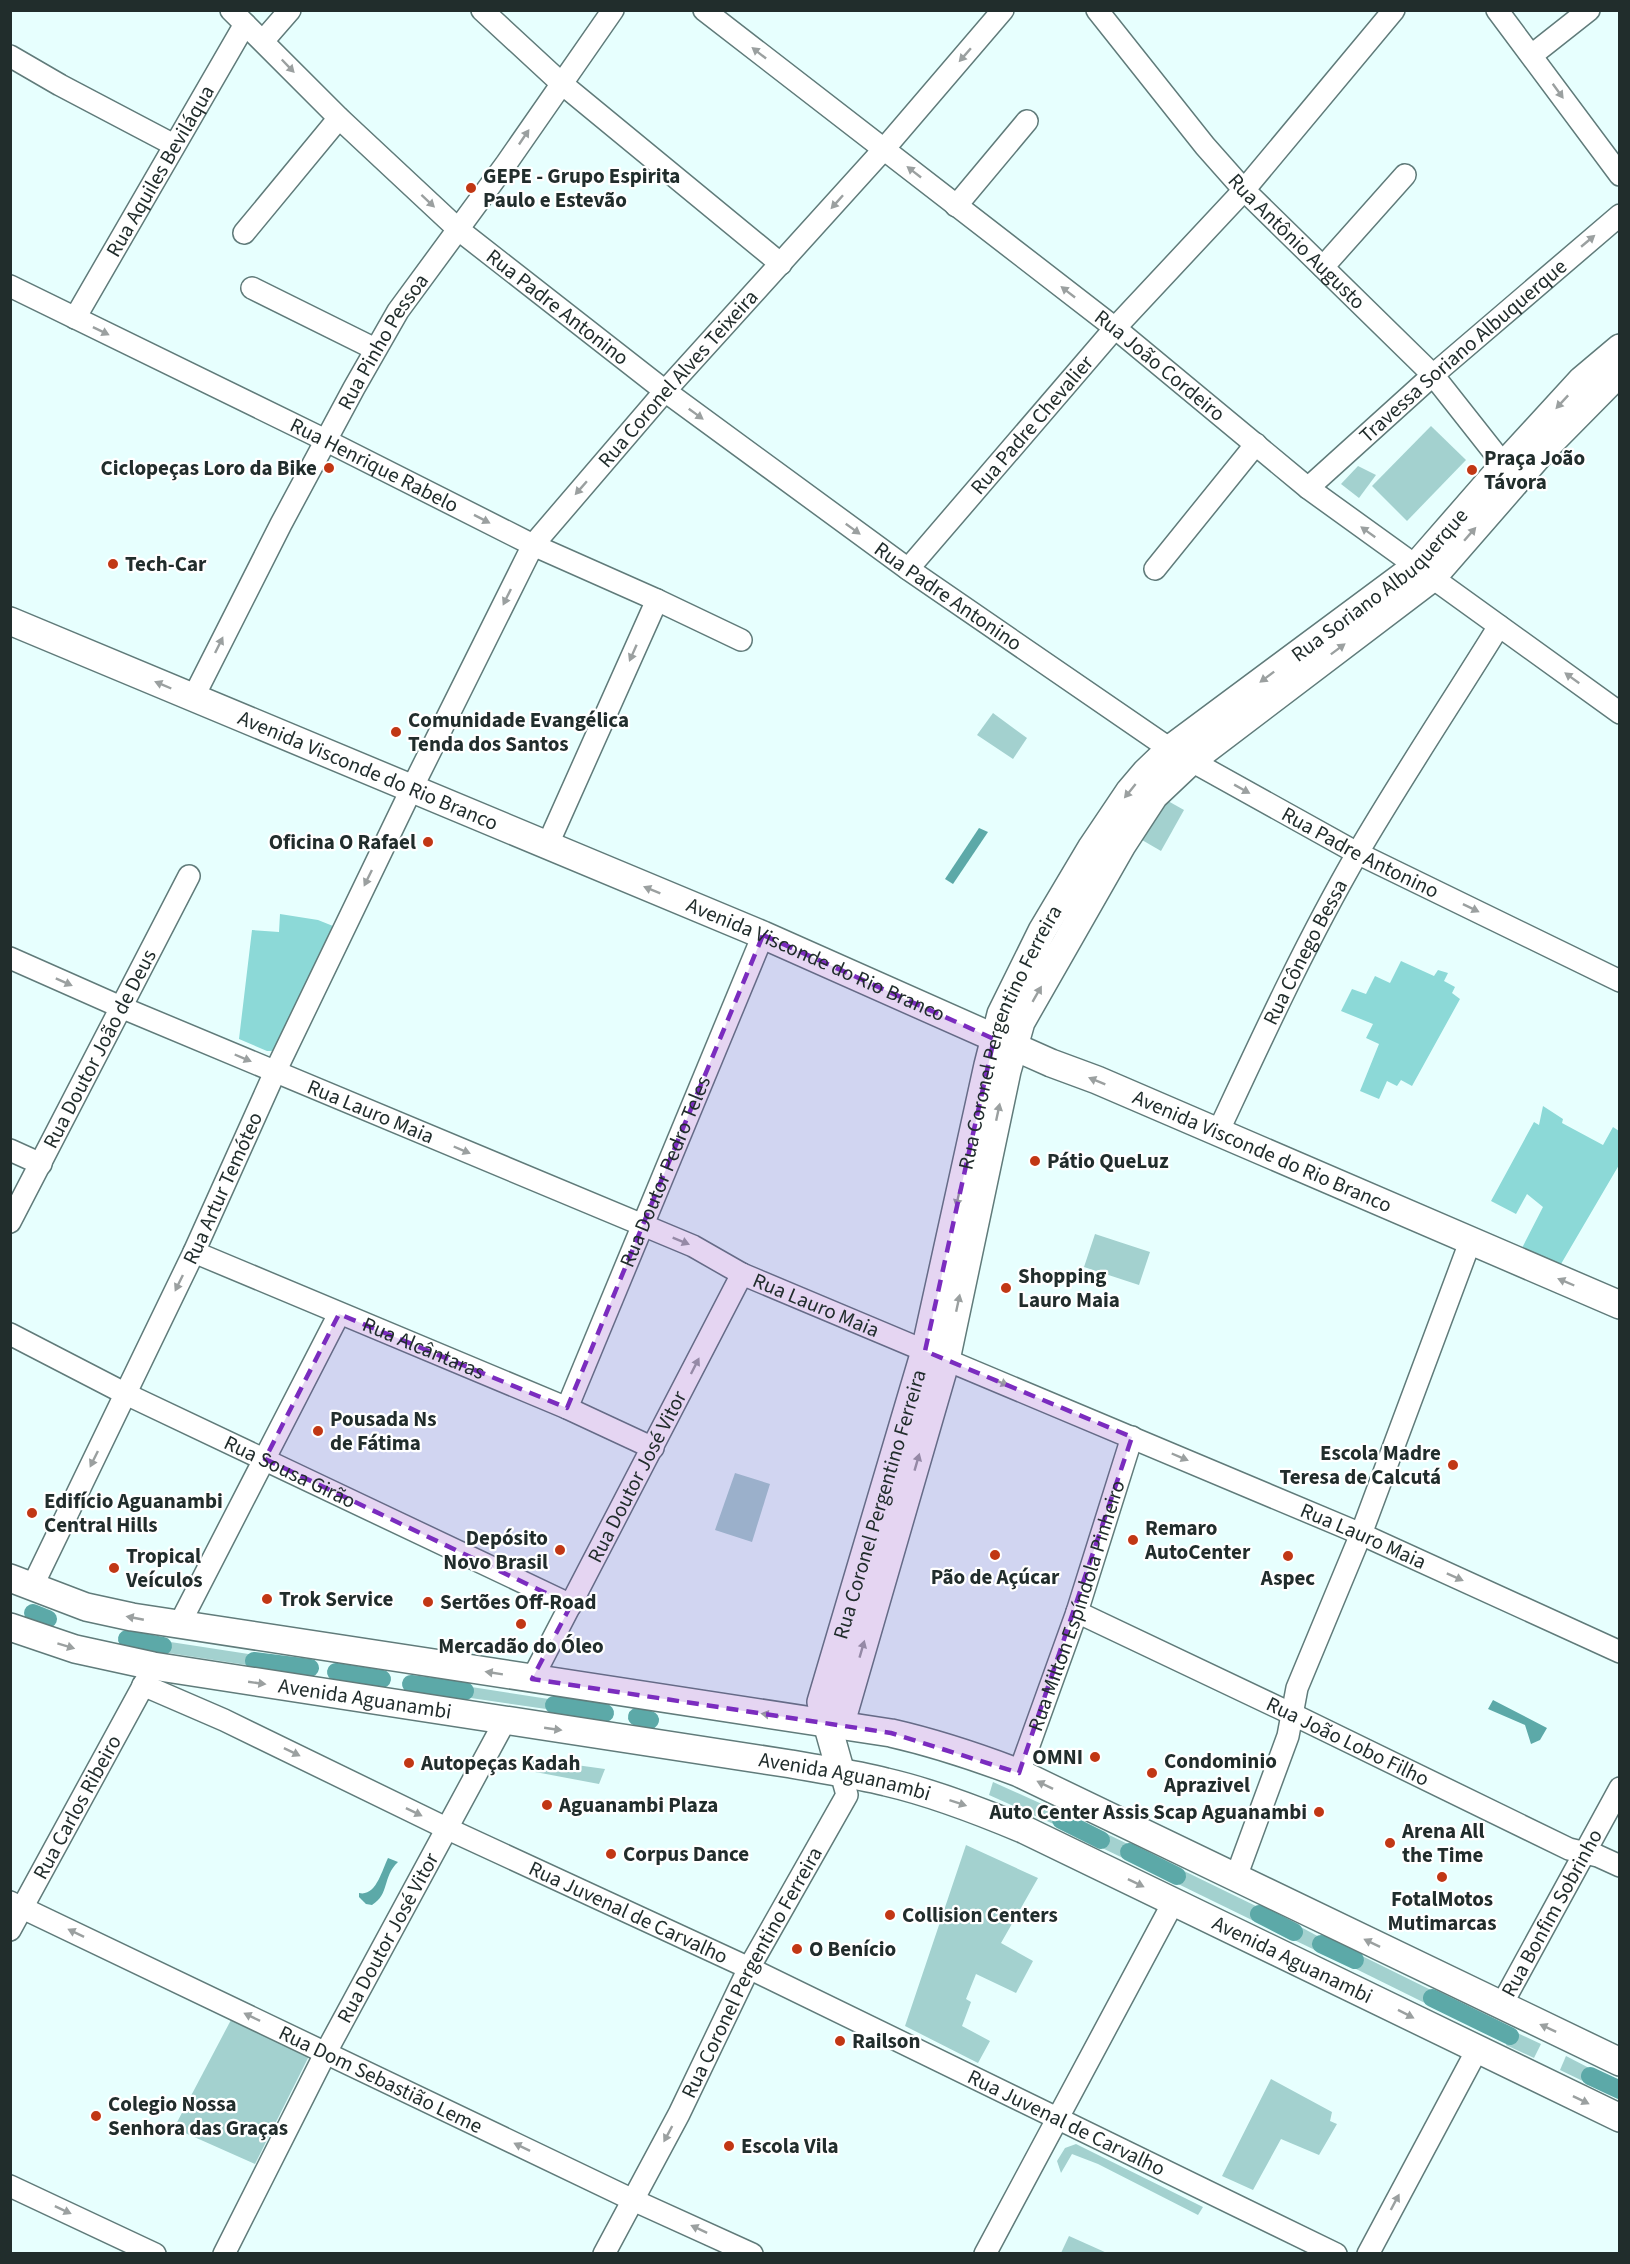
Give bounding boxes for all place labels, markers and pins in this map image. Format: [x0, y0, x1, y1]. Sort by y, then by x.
place label: GEPE - Grupo Espirita Paulo e Estevão [483, 161, 680, 215]
marker: GEPE - Grupo Espirita Paulo e Estevão [464, 181, 478, 195]
place label: Praça João Távora [1484, 443, 1585, 497]
place label: Ciclopeças Loro da Bike [101, 453, 317, 483]
marker: Ciclopeças Loro da Bike [322, 461, 336, 475]
marker: Praça João Távora [1465, 463, 1479, 477]
place label: Tech-Car [125, 549, 207, 579]
marker: Tech-Car [106, 557, 120, 571]
place label: Comunidade Evangélica Tenda dos Santos [408, 705, 629, 759]
marker: Comunidade Evangélica Tenda dos Santos [389, 725, 403, 739]
place label: Oficina O Rafael [269, 827, 416, 857]
marker: Oficina O Rafael [421, 835, 435, 849]
place label: Pátio QueLuz [1047, 1146, 1169, 1176]
marker: Pátio QueLuz [1028, 1154, 1042, 1168]
place label: Shopping Lauro Maia [1018, 1261, 1120, 1315]
marker: Shopping Lauro Maia [999, 1281, 1013, 1295]
place label: Pousada Ns de Fátima [330, 1404, 437, 1458]
marker: Pousada Ns de Fátima [311, 1424, 325, 1438]
place label: Escola Madre Teresa de Calcutá [1280, 1438, 1441, 1492]
marker: Escola Madre Teresa de Calcutá [1446, 1458, 1460, 1472]
place label: Edifício Aguanambi Central Hills [44, 1486, 223, 1540]
marker: Edifício Aguanambi Central Hills [25, 1506, 39, 1520]
place label: Remaro AutoCenter [1144, 1513, 1251, 1567]
place label: Depósito Novo Brasil [443, 1523, 548, 1577]
marker: Remaro AutoCenter [1126, 1533, 1140, 1547]
place label: Tropical Veículos [125, 1541, 203, 1595]
marker: Depósito Novo Brasil [553, 1543, 567, 1557]
marker: Pão de Açúcar [988, 1548, 1002, 1562]
marker: Aspec [1281, 1549, 1295, 1563]
marker: Tropical Veículos [107, 1561, 121, 1575]
place label: Pão de Açúcar [931, 1562, 1060, 1592]
place label: Aspec [1260, 1563, 1315, 1593]
place label: Trok Service [279, 1584, 393, 1614]
place label: Sertões Off-Road [440, 1587, 597, 1617]
marker: Trok Service [260, 1592, 274, 1606]
marker: Sertões Off-Road [421, 1595, 435, 1609]
marker: Mercadão do Óleo [514, 1617, 528, 1631]
place label: Mercadão do Óleo [438, 1631, 604, 1661]
place label: OMNI [1032, 1742, 1083, 1772]
place label: Condominio Aprazivel [1163, 1746, 1277, 1800]
place label: Autopeças Kadah [420, 1748, 580, 1778]
marker: OMNI [1088, 1750, 1102, 1764]
marker: Autopeças Kadah [402, 1756, 416, 1770]
marker: Condominio Aprazivel [1145, 1766, 1159, 1780]
place label: Aguanambi Plaza [558, 1790, 718, 1820]
place label: Auto Center Assis Scap Aguanambi [988, 1797, 1307, 1827]
marker: Aguanambi Plaza [540, 1798, 554, 1812]
marker: Auto Center Assis Scap Aguanambi [1312, 1805, 1326, 1819]
place label: Arena All the Time [1401, 1816, 1484, 1870]
marker: Arena All the Time [1383, 1836, 1397, 1850]
place label: Corpus Dance [623, 1839, 749, 1869]
marker: Corpus Dance [604, 1847, 618, 1861]
marker: FotalMotos Mutimarcas [1435, 1870, 1449, 1884]
place label: FotalMotos Mutimarcas [1388, 1884, 1496, 1938]
place label: Collision Centers [902, 1900, 1058, 1930]
marker: Collision Centers [883, 1908, 897, 1922]
place label: O Benício [809, 1934, 896, 1964]
marker: O Benício [790, 1942, 804, 1956]
place label: Railson [852, 2026, 921, 2056]
marker: Railson [833, 2034, 847, 2048]
place label: Colegio Nossa Senhora das Graças [108, 2089, 288, 2143]
marker: Colegio Nossa Senhora das Graças [89, 2109, 103, 2123]
place label: Escola Vila [741, 2131, 839, 2161]
marker: Escola Vila [722, 2139, 736, 2153]

